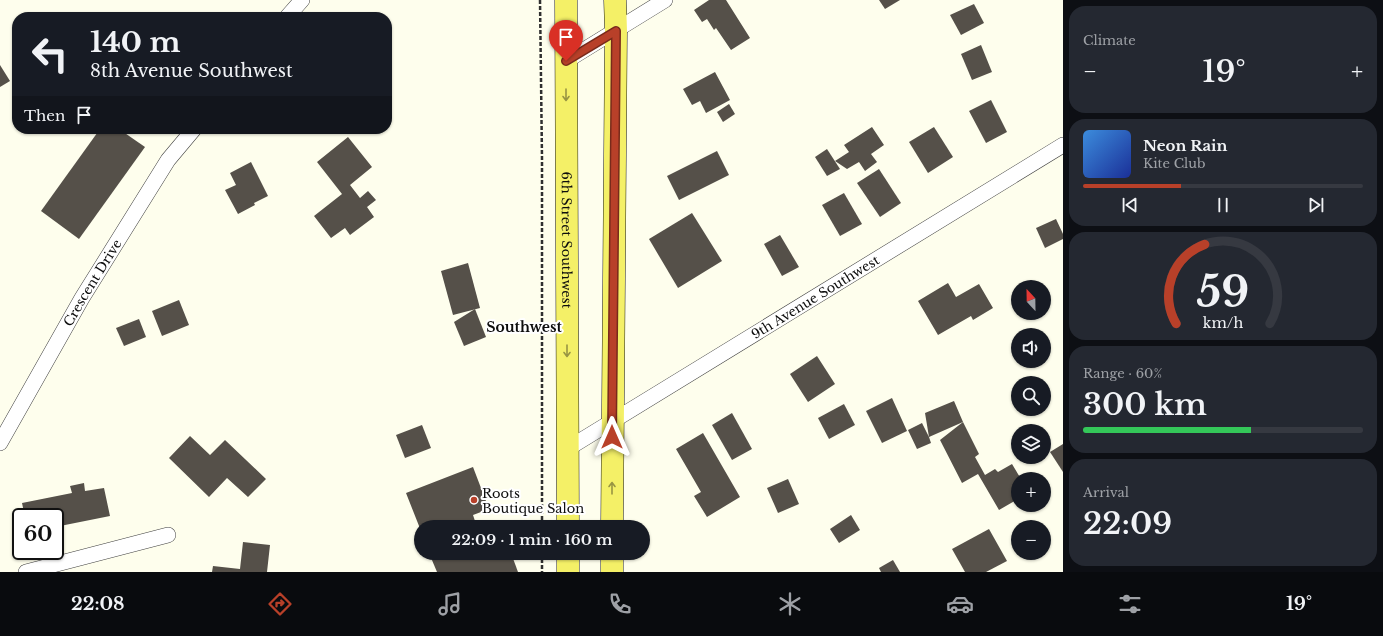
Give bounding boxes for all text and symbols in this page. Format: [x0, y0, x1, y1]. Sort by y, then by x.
pin [549, 20, 583, 61]
text: 140 m [90, 25, 180, 60]
icon: arrive [555, 26, 577, 48]
icon: left [24, 28, 76, 80]
text: Climate [1083, 32, 1136, 49]
text: 19° [1202, 53, 1246, 90]
text: − [1083, 58, 1097, 85]
text: + [1351, 58, 1363, 85]
text: 8th Avenue Southwest [90, 60, 293, 82]
one-way arrow [562, 88, 570, 101]
icon: arrive [73, 104, 95, 126]
text: Then [24, 106, 65, 125]
text: Neon Rain [1143, 136, 1227, 155]
text: Kite Club [1143, 155, 1206, 172]
street label: 6th Street Southwest [558, 171, 576, 309]
icon: previous [1119, 194, 1141, 216]
icon: pause [1212, 194, 1234, 216]
icon: next [1305, 194, 1327, 216]
street label: Crescent Drive [59, 236, 125, 329]
street label: 9th Avenue Southwest [748, 251, 882, 343]
text: 59 [1197, 267, 1249, 318]
north arrow [1011, 280, 1051, 320]
map controls [1011, 280, 1051, 560]
text: km/h [1203, 314, 1243, 332]
district label: Southwest [486, 318, 563, 336]
button: sound [1011, 328, 1051, 368]
one-way arrow [563, 344, 571, 357]
text: Range · 60% [1083, 365, 1162, 382]
button: search [1011, 376, 1051, 416]
text: 300 km [1083, 386, 1207, 423]
position arrow [591, 416, 633, 458]
button: layers [1011, 424, 1051, 464]
button: + [1011, 472, 1051, 512]
one-way arrow [608, 482, 616, 495]
text: Arrival [1083, 484, 1129, 501]
place label: Roots Boutique Salon [482, 485, 584, 517]
marker: Roots Boutique Salon [469, 495, 479, 505]
text: 22:09 [1083, 505, 1172, 542]
speed limit sign: 60 [12, 508, 64, 560]
button: − [1011, 520, 1051, 560]
text: 22:09 · 1 min · 160 m [452, 530, 612, 549]
icon: directions [266, 590, 294, 618]
icon: music [436, 590, 464, 618]
icon: phone [606, 590, 634, 618]
icon: climate [776, 590, 804, 618]
icon: car [946, 590, 974, 618]
icon: filters [1116, 590, 1144, 618]
text: 22:08 [71, 593, 125, 615]
text: 19° [1286, 593, 1312, 615]

